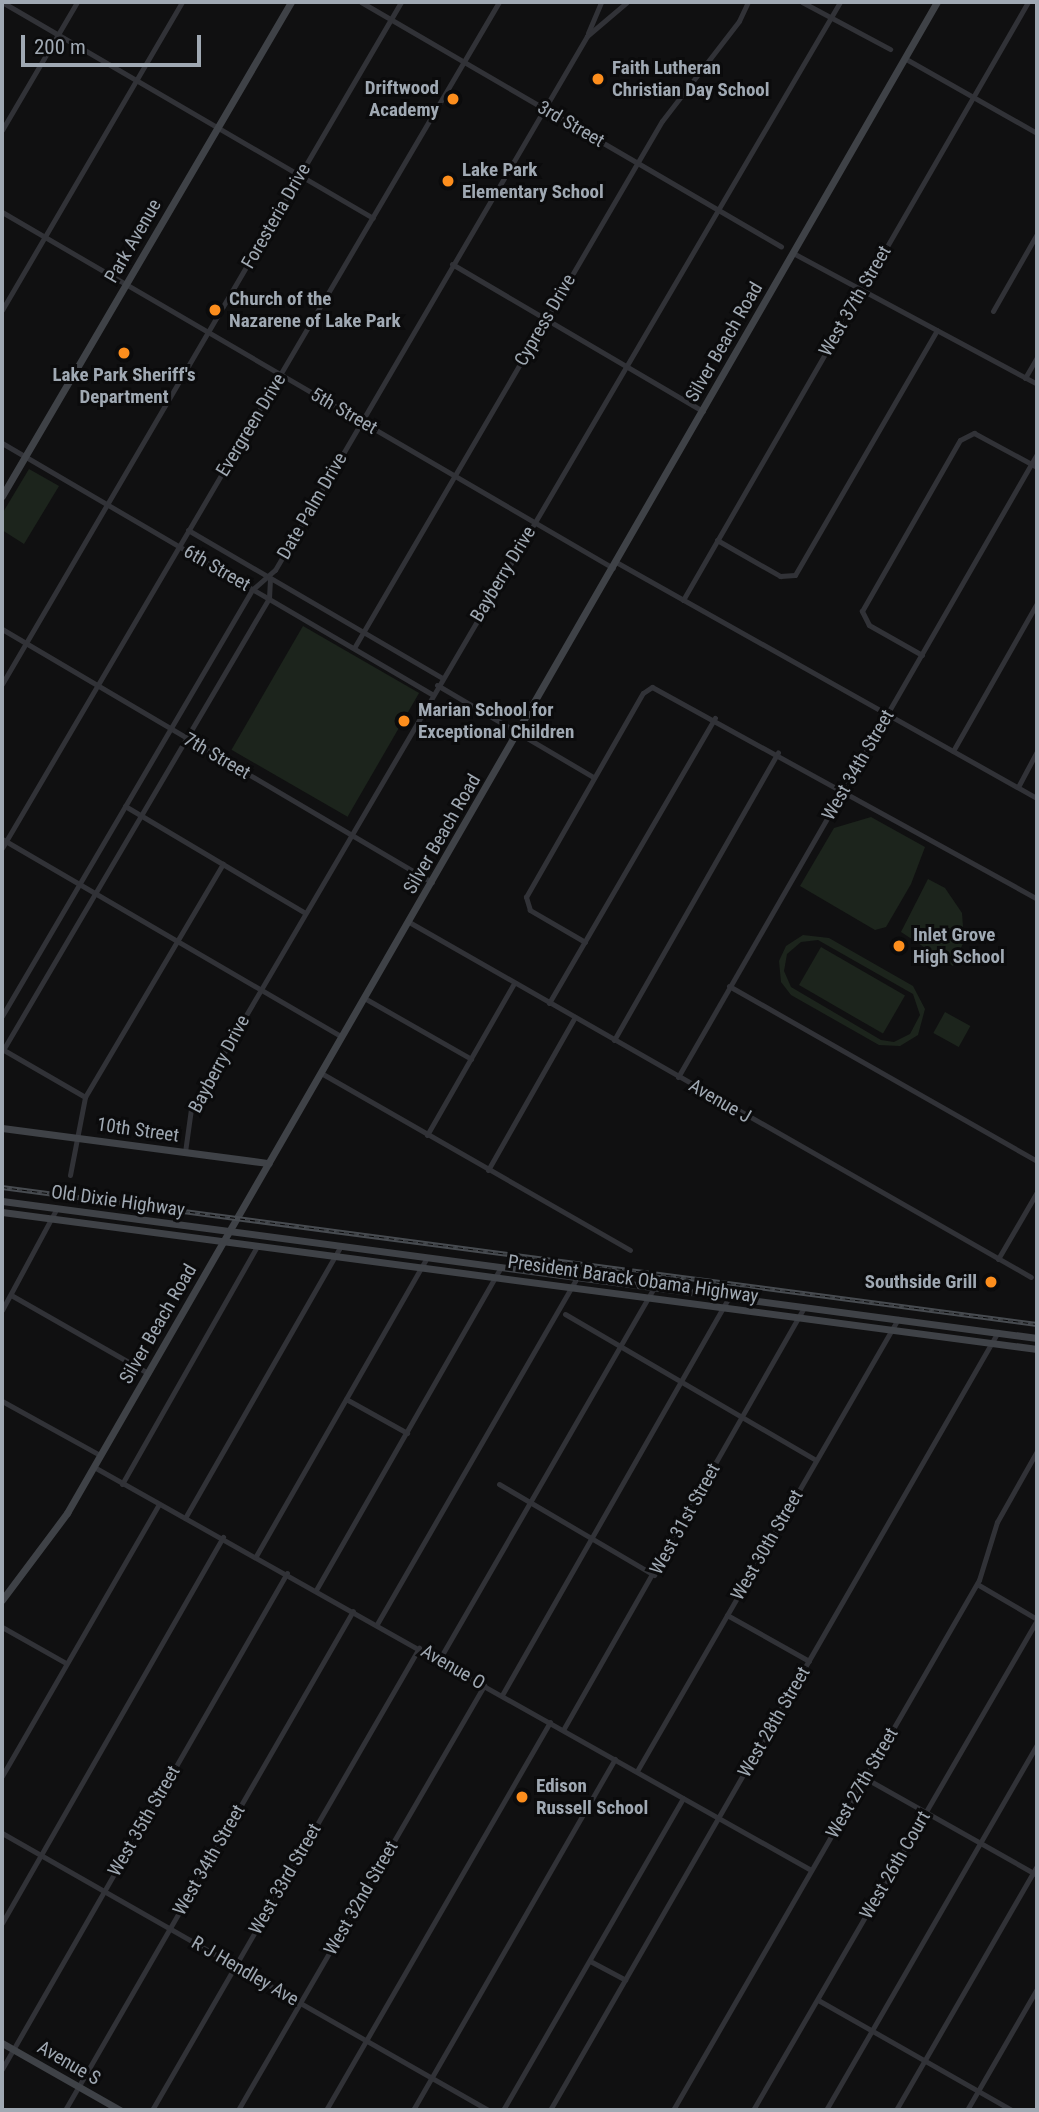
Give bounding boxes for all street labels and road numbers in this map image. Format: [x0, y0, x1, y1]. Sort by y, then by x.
street label: 3rd Street [534, 96, 608, 152]
street label: Foresteria Drive [237, 159, 315, 273]
street label: Park Avenue [100, 195, 166, 287]
street label: West 37th Street [814, 242, 896, 360]
street label: Cypress Drive [510, 270, 580, 370]
street label: Silver Beach Road [681, 278, 767, 406]
street label: Evergreen Drive [211, 369, 291, 481]
street label: 5th Street [307, 383, 381, 439]
street label: Date Palm Drive [272, 449, 352, 563]
street label: Bayberry Drive [466, 522, 540, 626]
street label: 6th Street [180, 540, 254, 596]
street label: West 34th Street [817, 706, 899, 824]
street label: 7th Street [180, 728, 254, 784]
street label: Silver Beach Road [399, 770, 485, 898]
street label: Bayberry Drive [184, 1011, 254, 1117]
street label: Avenue J [685, 1074, 755, 1128]
street label: 10th Street [96, 1113, 180, 1147]
street label: Old Dixie Highway [50, 1180, 186, 1222]
street label: President Barack Obama Highway [506, 1250, 760, 1308]
street label: Silver Beach Road [115, 1260, 201, 1388]
street label: West 31st Street [645, 1459, 725, 1579]
street label: West 30th Street [726, 1486, 808, 1604]
street label: Avenue O [417, 1640, 489, 1694]
street label: West 28th Street [733, 1663, 815, 1781]
street label: West 27th Street [821, 1724, 903, 1842]
street label: West 35th Street [103, 1762, 185, 1880]
street label: West 34th Street [168, 1801, 250, 1919]
street label: West 26th Court [855, 1807, 935, 1923]
street label: West 33rd Street [244, 1819, 326, 1939]
street label: West 32nd Street [319, 1837, 403, 1959]
street label: R J Hendley Ave [187, 1931, 303, 2011]
street label: Avenue S [33, 2036, 105, 2090]

